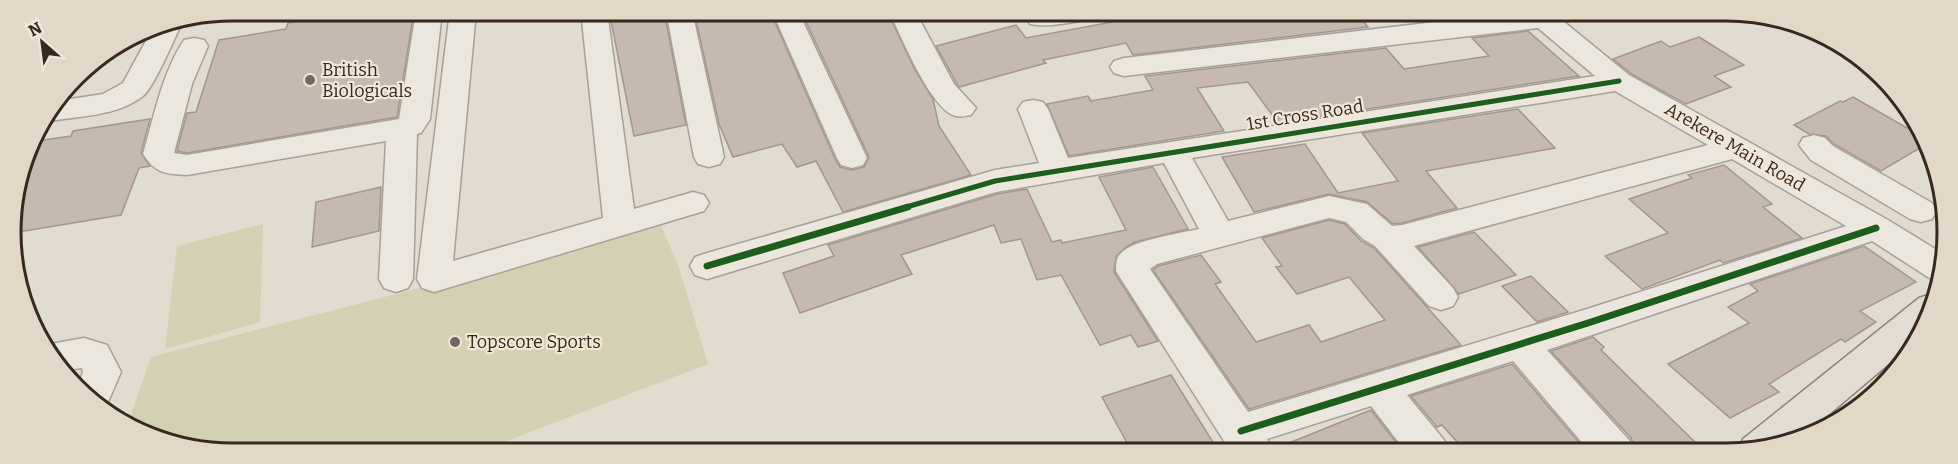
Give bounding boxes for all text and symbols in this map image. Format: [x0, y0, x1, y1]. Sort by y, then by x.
north arrow [12, 12, 72, 72]
text: N [25, 18, 45, 40]
place label: British Biologicals [322, 59, 412, 102]
marker: British Biologicals [303, 73, 317, 87]
street label: 1st Cross Road [1245, 95, 1365, 135]
street label: Arekere Main Road [1661, 98, 1809, 196]
place label: Topscore Sports [467, 331, 601, 353]
marker: Topscore Sports [448, 335, 462, 349]

